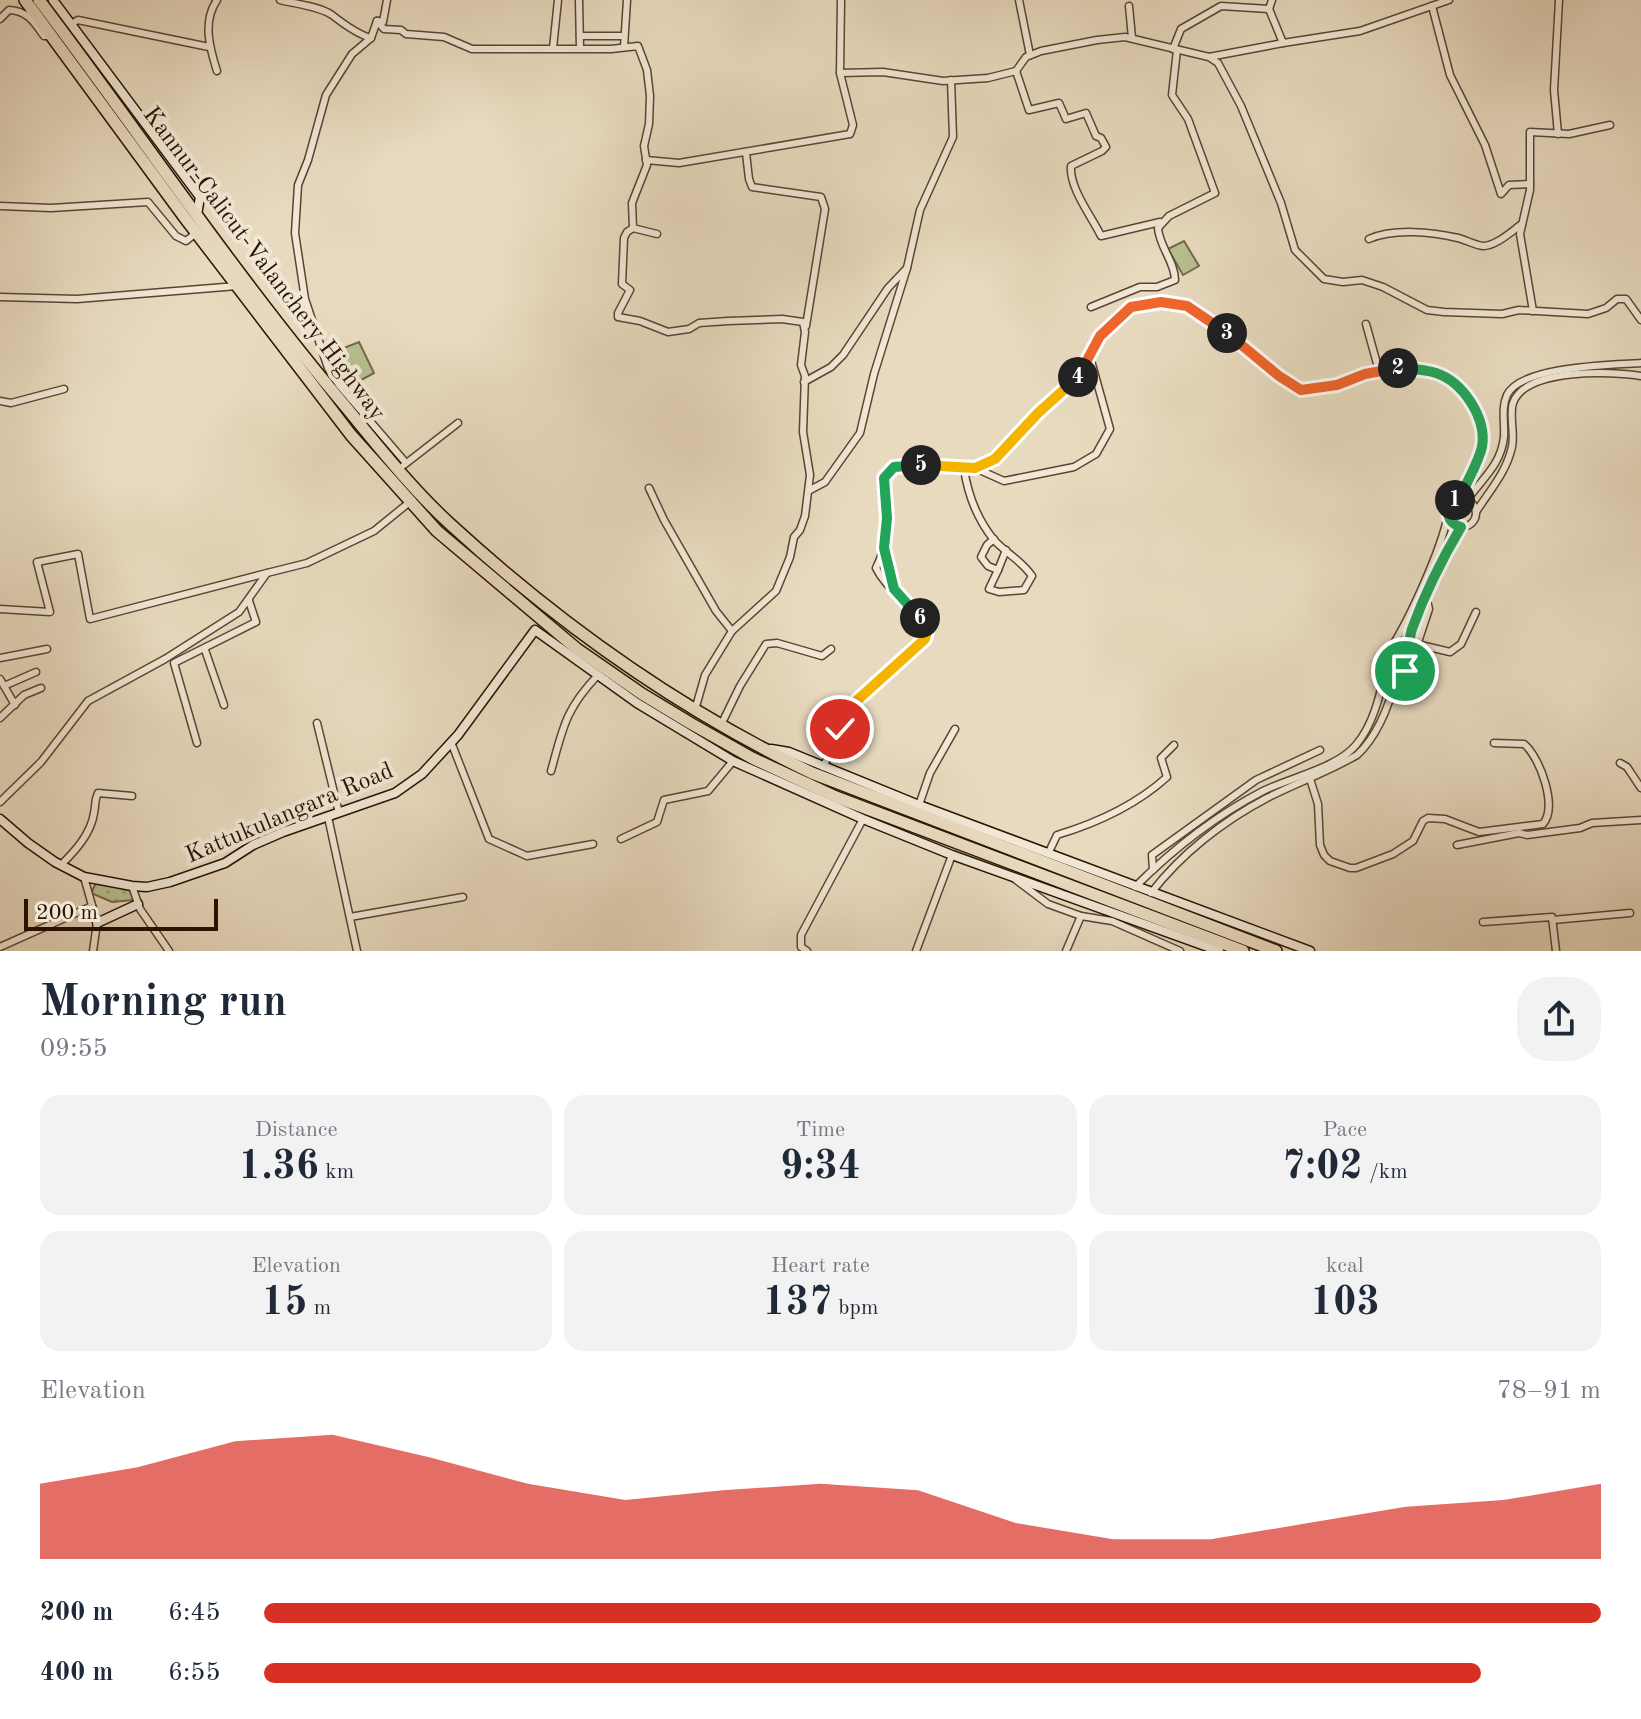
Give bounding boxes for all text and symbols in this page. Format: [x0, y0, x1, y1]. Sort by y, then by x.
street label: Kannur-Calicut-Valanchery Highway [138, 103, 389, 426]
pin: 3 [1207, 313, 1247, 353]
text: 3 [1221, 322, 1233, 344]
pin: 2 [1378, 348, 1418, 388]
pin: 4 [1058, 357, 1098, 397]
text: 2 [1392, 357, 1404, 379]
text: 4 [1072, 366, 1084, 388]
pin: 5 [901, 445, 941, 485]
text: 5 [915, 454, 927, 476]
pin: 1 [1435, 480, 1475, 520]
text: 1 [1449, 489, 1461, 511]
pin: 6 [900, 598, 940, 638]
text: 6 [914, 607, 926, 629]
pin [1371, 637, 1439, 705]
icon: arrive [1383, 649, 1427, 693]
pin [806, 695, 874, 763]
icon: check [818, 707, 862, 751]
street label: Kattukulangara Road [182, 759, 397, 868]
scale bar [24, 895, 218, 931]
text: 200 m [36, 902, 98, 924]
button: share [1517, 977, 1601, 1061]
text: Morning run [40, 981, 287, 1025]
text: 09:55 [40, 1036, 108, 1062]
text: Distance [255, 1119, 338, 1141]
text: Time [796, 1119, 845, 1141]
text: Pace [1323, 1119, 1367, 1141]
text: 1.36 [238, 1148, 319, 1188]
text: 9:34 [780, 1148, 861, 1188]
text: 7:02 [1282, 1148, 1363, 1188]
text: km [319, 1161, 354, 1183]
text: /km [1363, 1161, 1408, 1183]
text: Elevation [251, 1255, 341, 1277]
text: Heart rate [771, 1255, 870, 1277]
text: kcal [1326, 1255, 1364, 1277]
text: 15 [261, 1284, 308, 1324]
text: 137 [763, 1284, 832, 1324]
text: 103 [1310, 1284, 1380, 1324]
text: m [308, 1297, 331, 1319]
text: bpm [832, 1297, 878, 1319]
text: Elevation [40, 1378, 146, 1404]
text: 78–91 m [1497, 1378, 1601, 1404]
text: 200 m [40, 1600, 113, 1626]
text: 6:45 [168, 1600, 221, 1626]
text: 400 m [40, 1660, 113, 1686]
text: 6:55 [168, 1660, 221, 1686]

